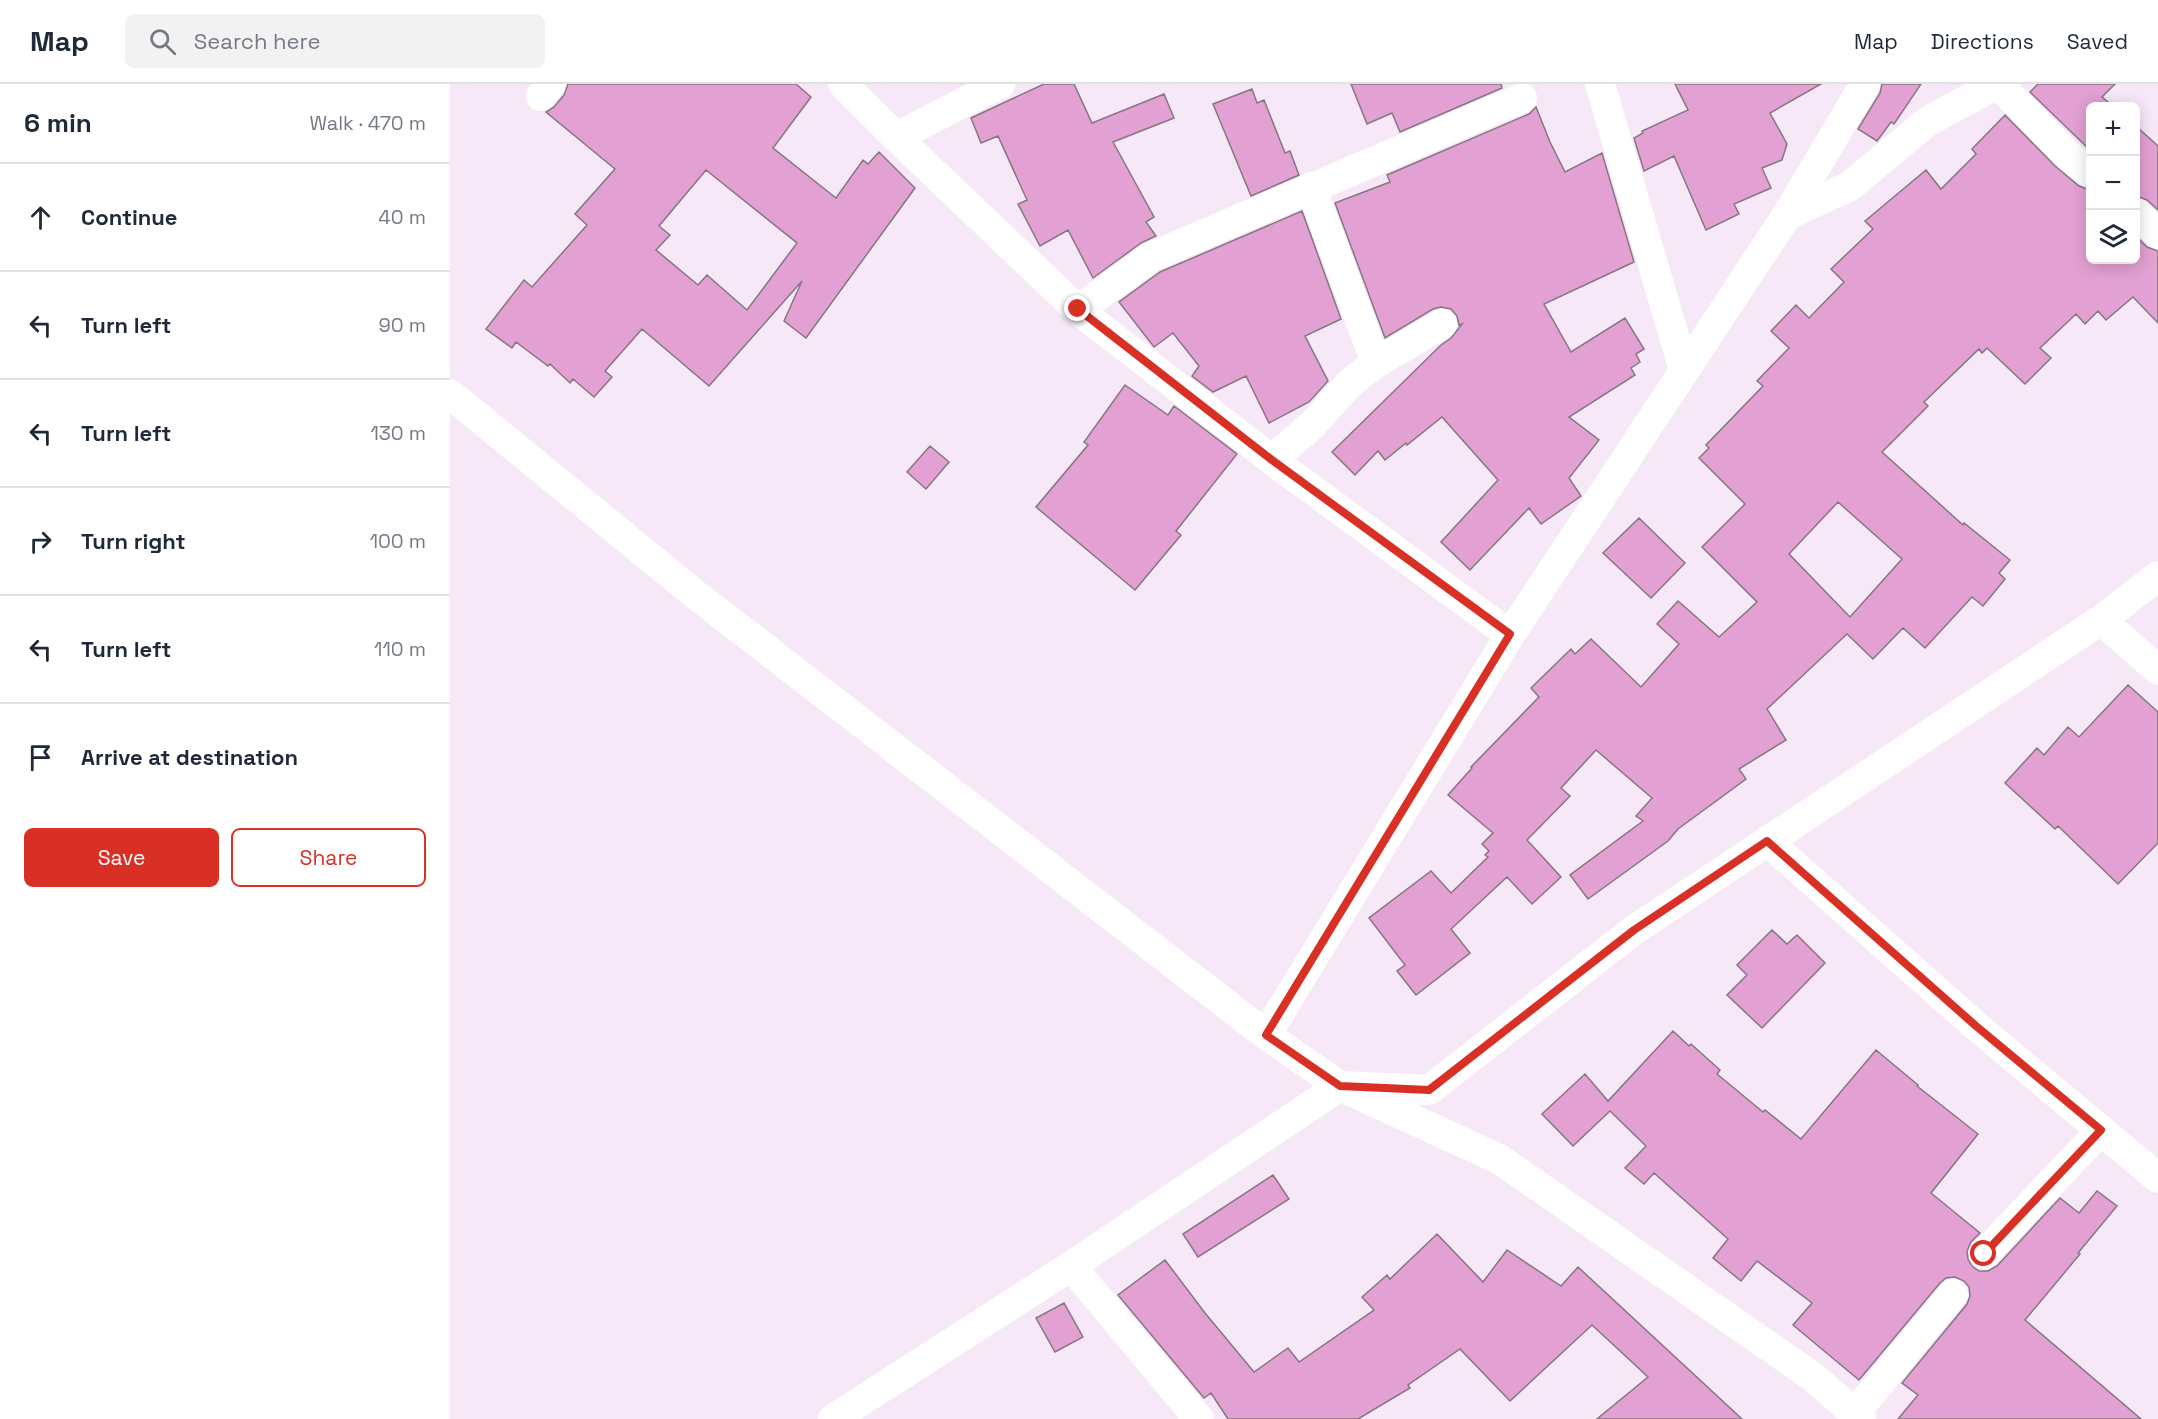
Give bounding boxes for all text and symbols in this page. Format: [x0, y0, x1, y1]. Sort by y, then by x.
search box [125, 14, 545, 68]
text: Map [30, 23, 89, 59]
icon: search [146, 25, 179, 58]
text: Search here [194, 27, 321, 55]
text: Map [1854, 28, 1898, 55]
text: Directions [1931, 28, 2034, 55]
text: Saved [2067, 28, 2128, 55]
map controls [2086, 102, 2140, 264]
button: + [2086, 102, 2140, 156]
text: 6 min [24, 106, 92, 140]
text: Walk · 470 m [309, 110, 426, 136]
button: − [2086, 156, 2140, 210]
icon: ahead [24, 201, 57, 234]
text: Continue [81, 203, 177, 231]
text: 40 m [378, 204, 426, 230]
button: layers [2086, 210, 2140, 264]
route end [1064, 295, 1090, 321]
icon: left [24, 309, 57, 342]
text: Turn left [81, 311, 171, 339]
text: 90 m [379, 312, 426, 338]
icon: left [24, 417, 57, 450]
text: Turn left [81, 419, 171, 447]
text: 130 m [370, 420, 426, 446]
icon: right [24, 525, 57, 558]
text: Turn right [81, 527, 186, 555]
text: 100 m [370, 528, 426, 554]
icon: left [24, 633, 57, 666]
text: Turn left [81, 635, 171, 663]
text: 110 m [374, 636, 426, 662]
icon: arrive [24, 741, 57, 774]
text: Arrive at destination [81, 743, 298, 771]
button: Save [24, 828, 219, 887]
button: Share [231, 828, 426, 887]
route start [1970, 1240, 1996, 1266]

